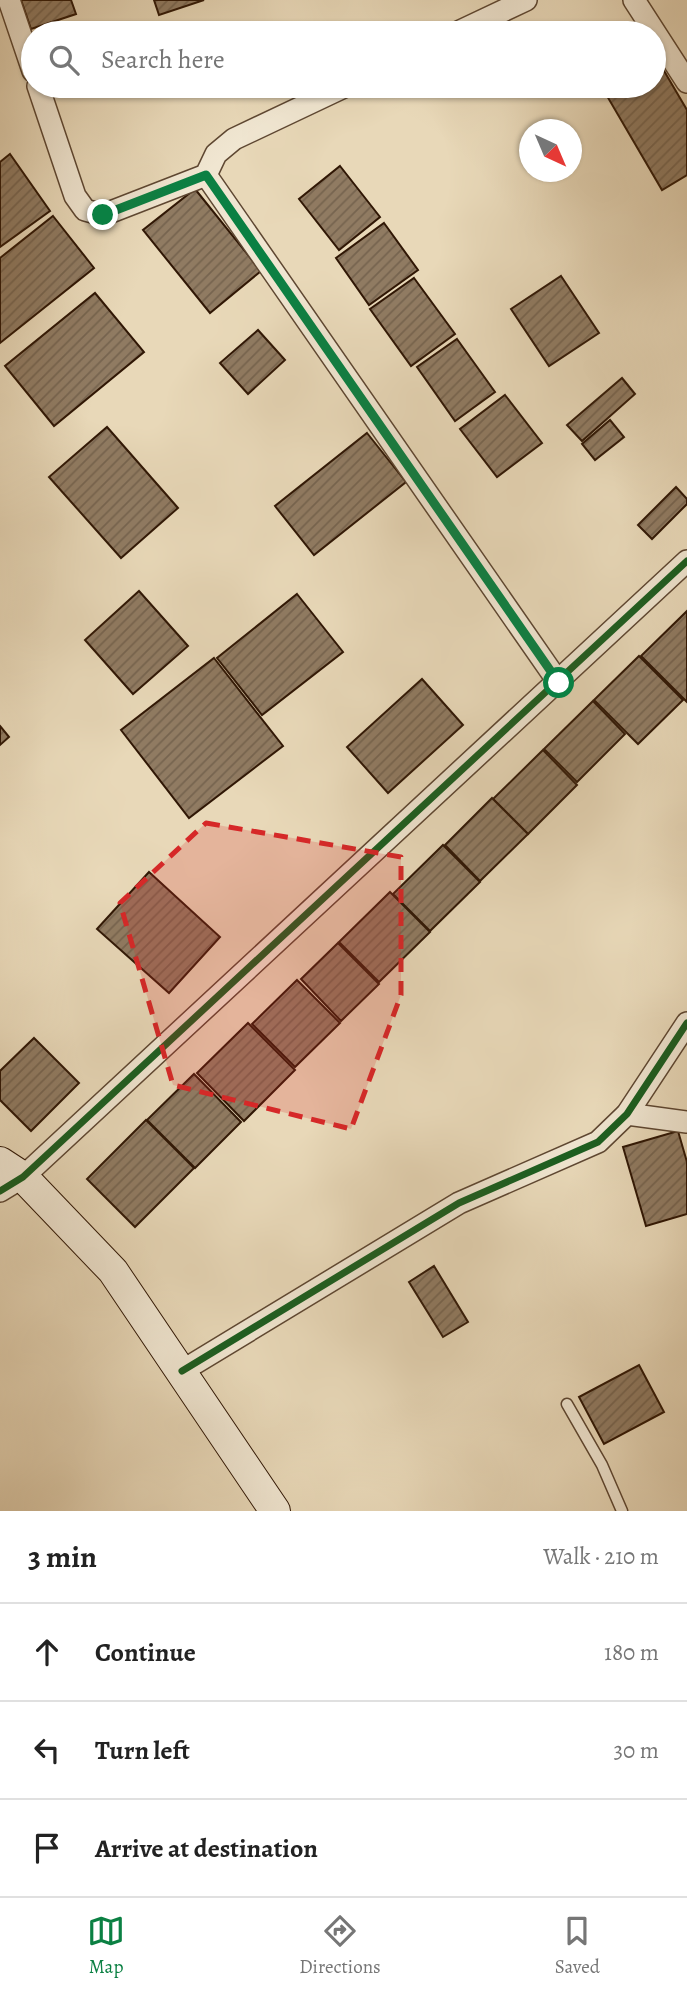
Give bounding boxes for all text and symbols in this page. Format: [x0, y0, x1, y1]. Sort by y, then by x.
search box [21, 21, 666, 98]
icon: search [45, 41, 83, 79]
text: Search here [101, 42, 225, 77]
north arrow [519, 119, 582, 182]
route end [87, 199, 118, 230]
route start [543, 667, 574, 698]
text: 3 min [28, 1537, 97, 1577]
text: Walk · 210 m [543, 1541, 659, 1572]
icon: ahead [28, 1633, 66, 1671]
text: Continue [95, 1635, 196, 1670]
text: 180 m [604, 1637, 659, 1668]
icon: left [28, 1731, 66, 1769]
text: Turn left [95, 1733, 190, 1768]
text: 30 m [613, 1735, 659, 1766]
icon: arrive [28, 1829, 66, 1867]
text: Arrive at destination [95, 1831, 318, 1866]
tab: Map [87, 1912, 125, 1980]
tab: Directions [299, 1912, 381, 1980]
tab: Saved [555, 1912, 600, 1980]

